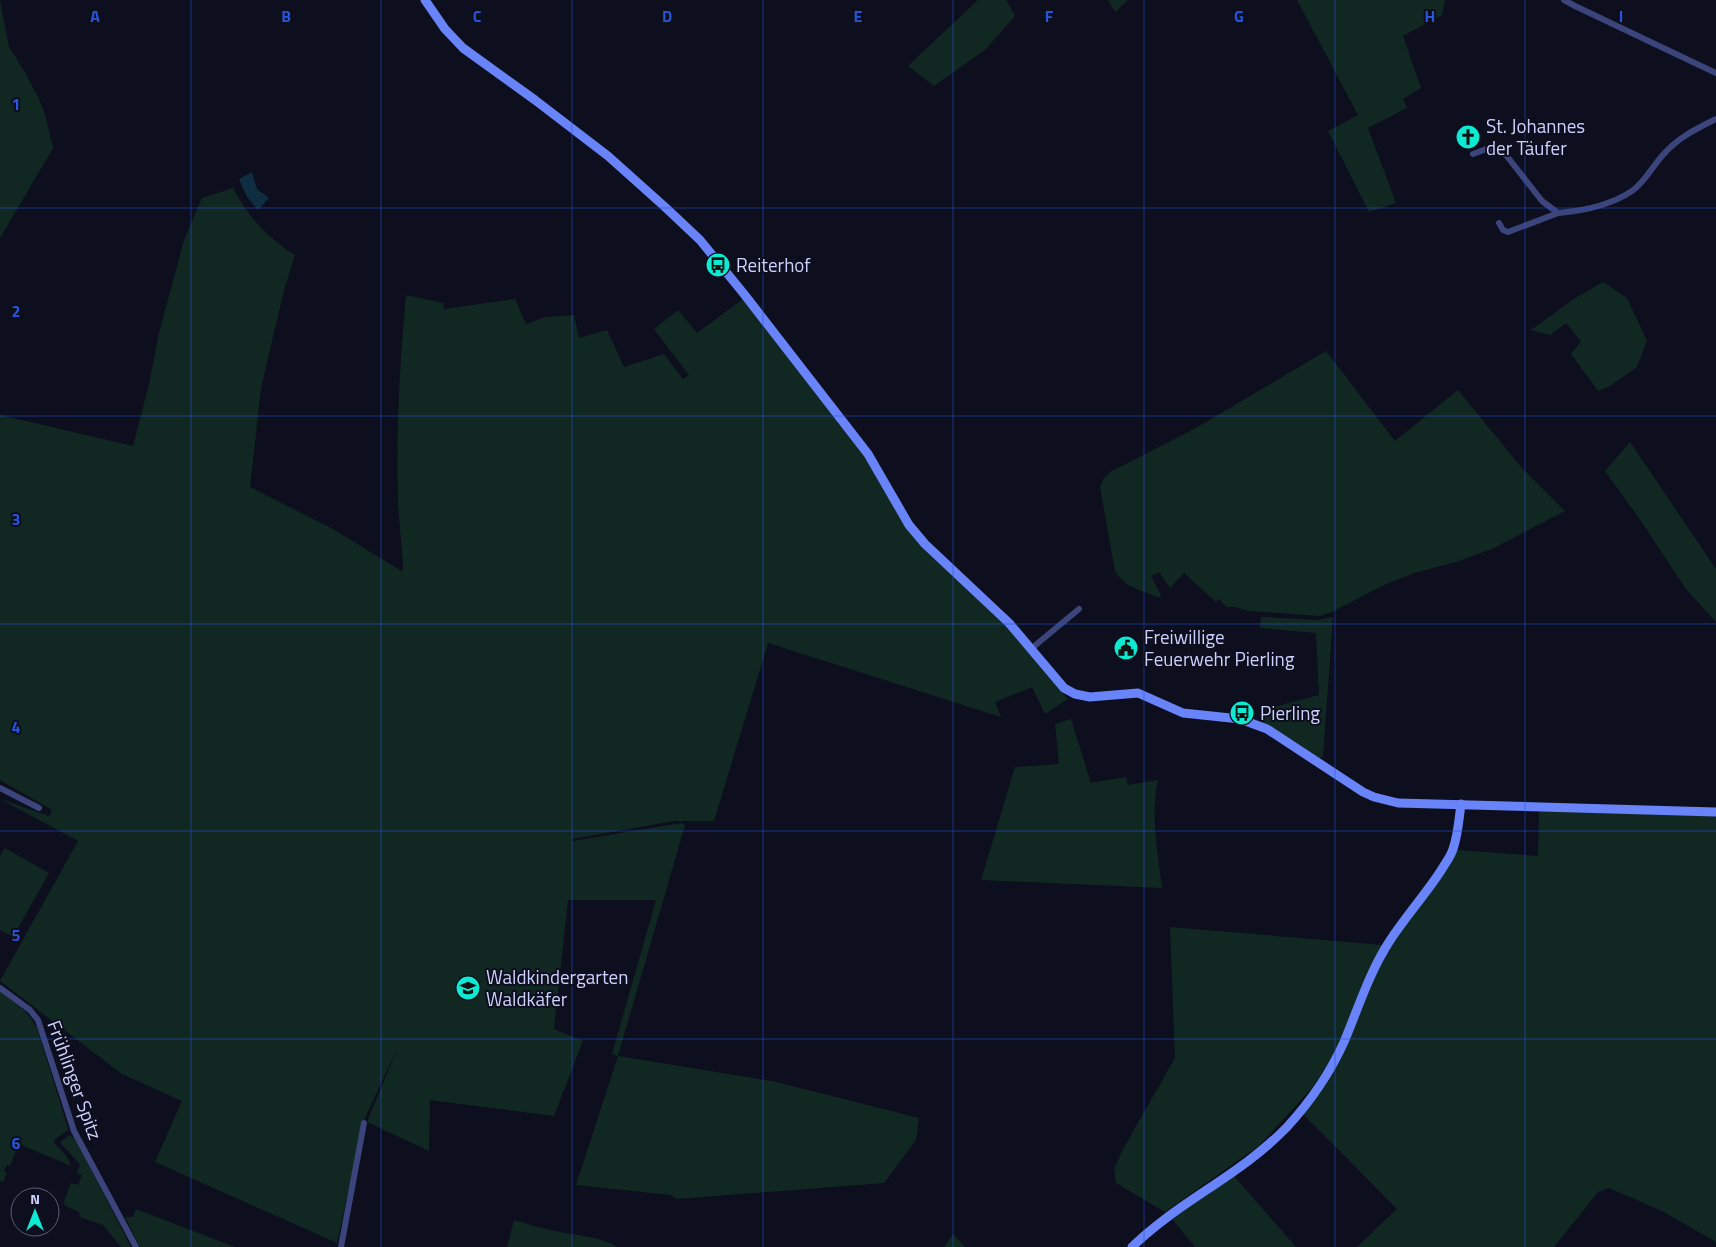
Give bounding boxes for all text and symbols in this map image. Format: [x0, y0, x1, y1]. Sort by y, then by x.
text: A [90, 4, 100, 28]
text: B [281, 4, 291, 28]
text: C [473, 4, 482, 28]
text: D [662, 4, 672, 28]
text: E [854, 4, 863, 28]
text: F [1045, 4, 1054, 28]
text: G [1234, 4, 1244, 28]
text: H [1425, 4, 1435, 28]
text: I [1619, 4, 1623, 28]
text: 1 [12, 92, 20, 116]
place label: St. Johannes der Täufer [1486, 111, 1585, 162]
church icon: St. Johannes der Täufer [1455, 124, 1481, 150]
place label: Reiterhof [736, 250, 811, 279]
bus stop icon: Reiterhof [705, 252, 731, 278]
text: 2 [12, 299, 20, 323]
text: 3 [12, 507, 20, 531]
place label: Freiwillige Feuerwehr Pierling [1144, 622, 1295, 673]
public building icon: Freiwillige Feuerwehr Pierling [1113, 635, 1139, 661]
place label: Pierling [1260, 698, 1320, 727]
bus stop icon: Pierling [1229, 700, 1255, 726]
text: 4 [12, 715, 21, 739]
text: 5 [12, 923, 21, 947]
place label: Waldkindergarten Waldkäfer [486, 962, 628, 1013]
school or university icon: Waldkindergarten Waldkäfer [455, 975, 481, 1001]
street label: Frühlinger Spitz [40, 1016, 110, 1144]
text: 6 [12, 1131, 21, 1155]
north arrow [10, 1187, 60, 1237]
text: N [30, 1188, 40, 1209]

